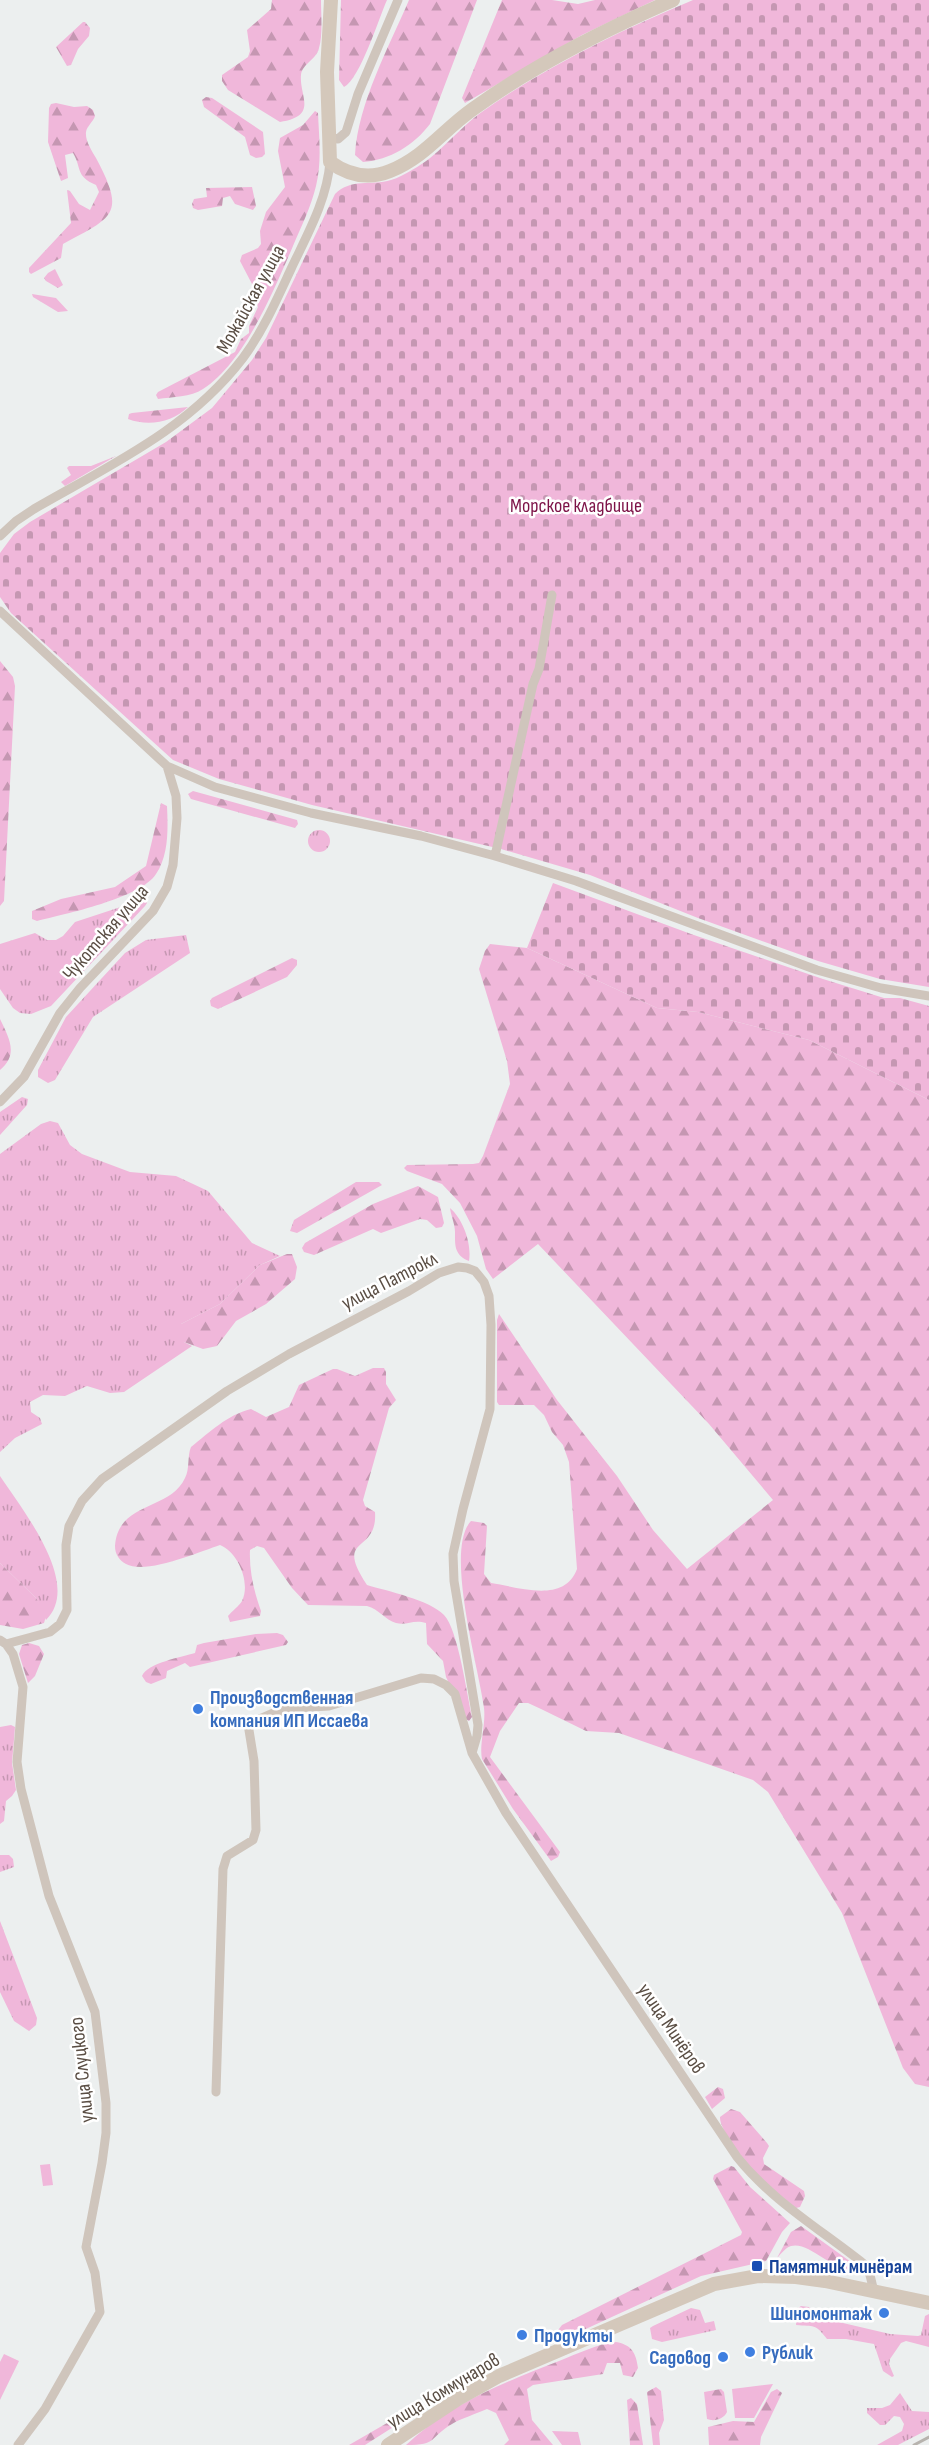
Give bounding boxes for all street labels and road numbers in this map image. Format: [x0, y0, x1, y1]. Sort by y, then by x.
street label: Можайская улица [211, 241, 291, 358]
street label: Чукотская улица [58, 880, 154, 985]
street label: улица Патрокл [338, 1247, 441, 1315]
street label: улица Минёров [632, 1979, 710, 2078]
street label: улица Слуцкого [65, 2016, 99, 2124]
street label: улица Коммунаров [383, 2348, 504, 2434]

